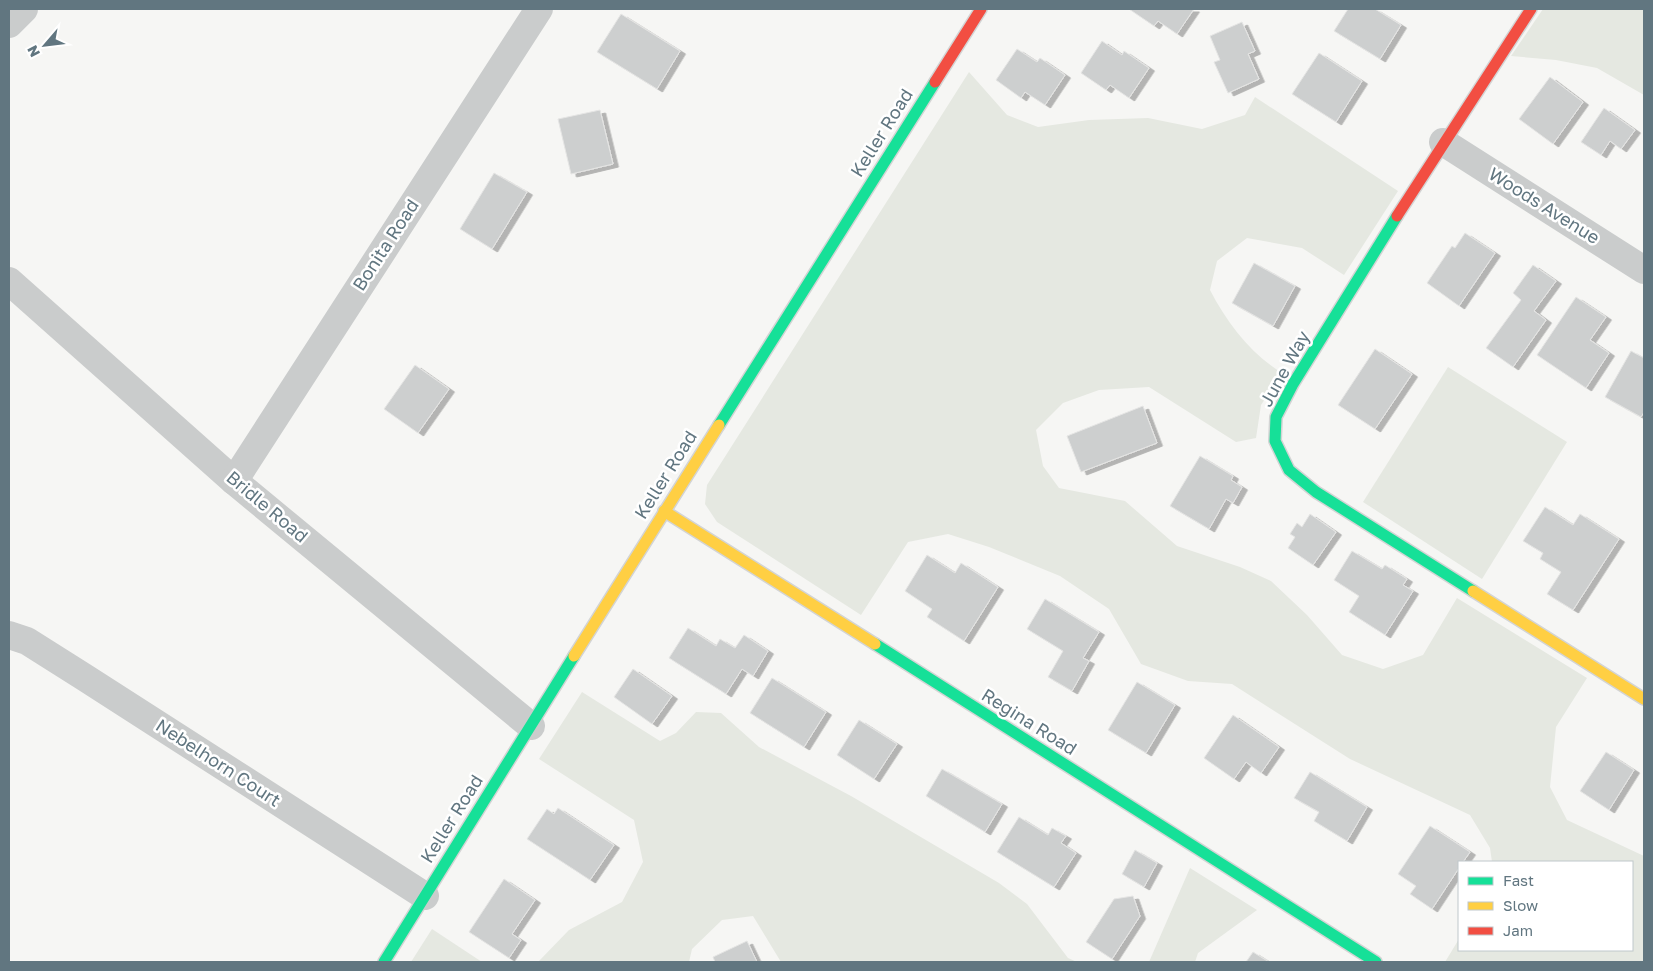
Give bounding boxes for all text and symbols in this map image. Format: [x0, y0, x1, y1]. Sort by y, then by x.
north arrow [20, 20, 70, 70]
text: N [23, 43, 43, 60]
street label: Keller Road [845, 84, 917, 181]
street label: Woods Avenue [1485, 162, 1604, 248]
street label: Bonita Road [347, 195, 423, 294]
street label: June Way [1254, 327, 1314, 410]
street label: Keller Road [629, 426, 701, 523]
street label: Bridle Road [222, 466, 313, 547]
street label: Regina Road [978, 683, 1081, 759]
street label: Nebelhorn Court [152, 714, 285, 811]
street label: Keller Road [415, 770, 487, 867]
legend [1458, 861, 1633, 951]
text: Fast [1503, 871, 1534, 889]
text: Slow [1503, 896, 1538, 914]
text: Jam [1503, 921, 1533, 939]

